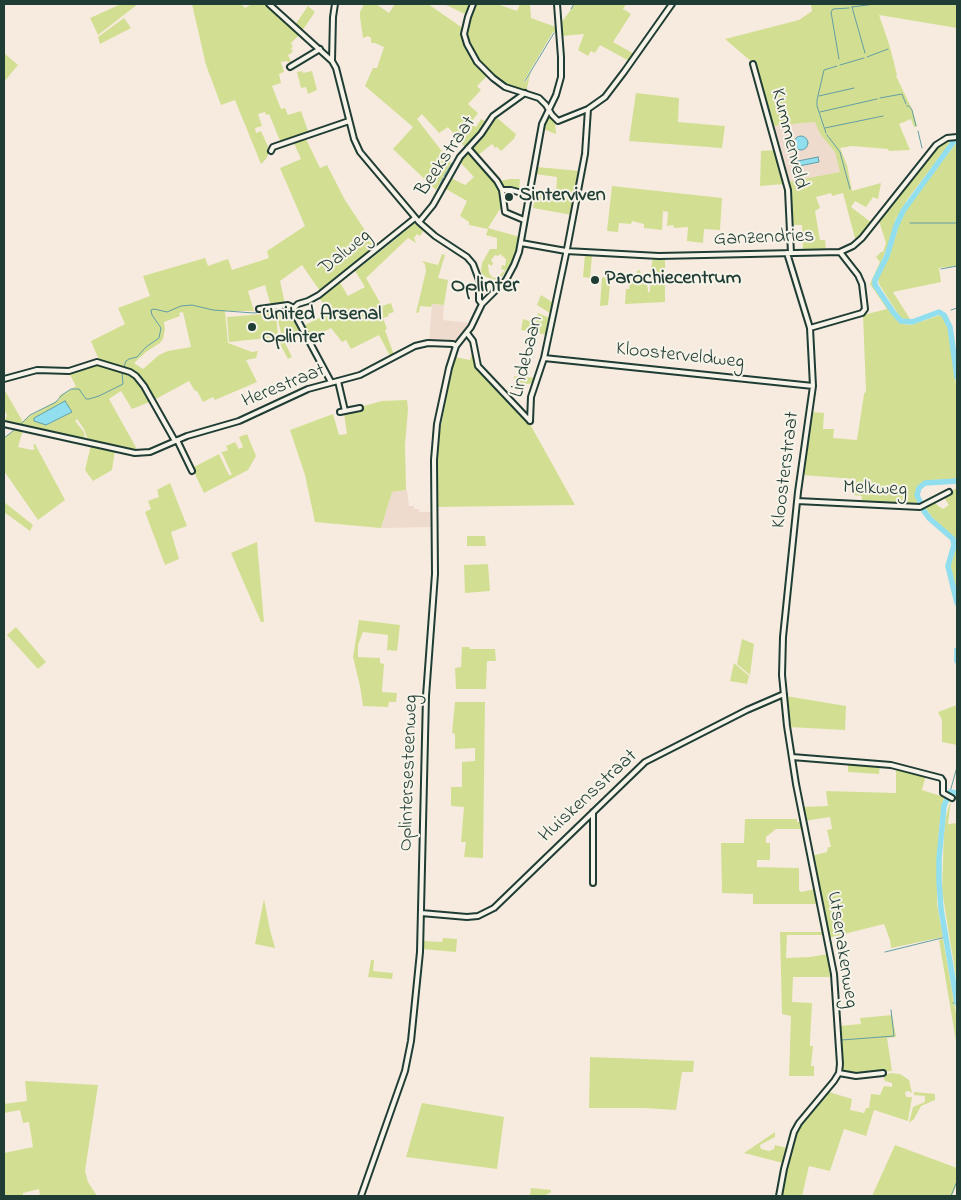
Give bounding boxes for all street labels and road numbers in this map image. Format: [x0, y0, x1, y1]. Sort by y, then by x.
street label: Kummenveld [764, 86, 812, 192]
street label: Beekstraat [411, 112, 483, 202]
street label: Dalweg [315, 225, 377, 281]
street label: Ganzendries [713, 225, 815, 253]
street label: Lindebaan [506, 314, 550, 400]
street label: Kloosterveldweg [615, 338, 745, 376]
street label: Herestraat [239, 360, 329, 414]
street label: Kloosterstraat [768, 410, 806, 530]
street label: Melkweg [842, 477, 908, 503]
street label: Oplintersesteenweg [395, 694, 425, 852]
street label: Huiskensstraat [535, 745, 643, 849]
street label: Utsenakenweg [820, 890, 862, 1010]

